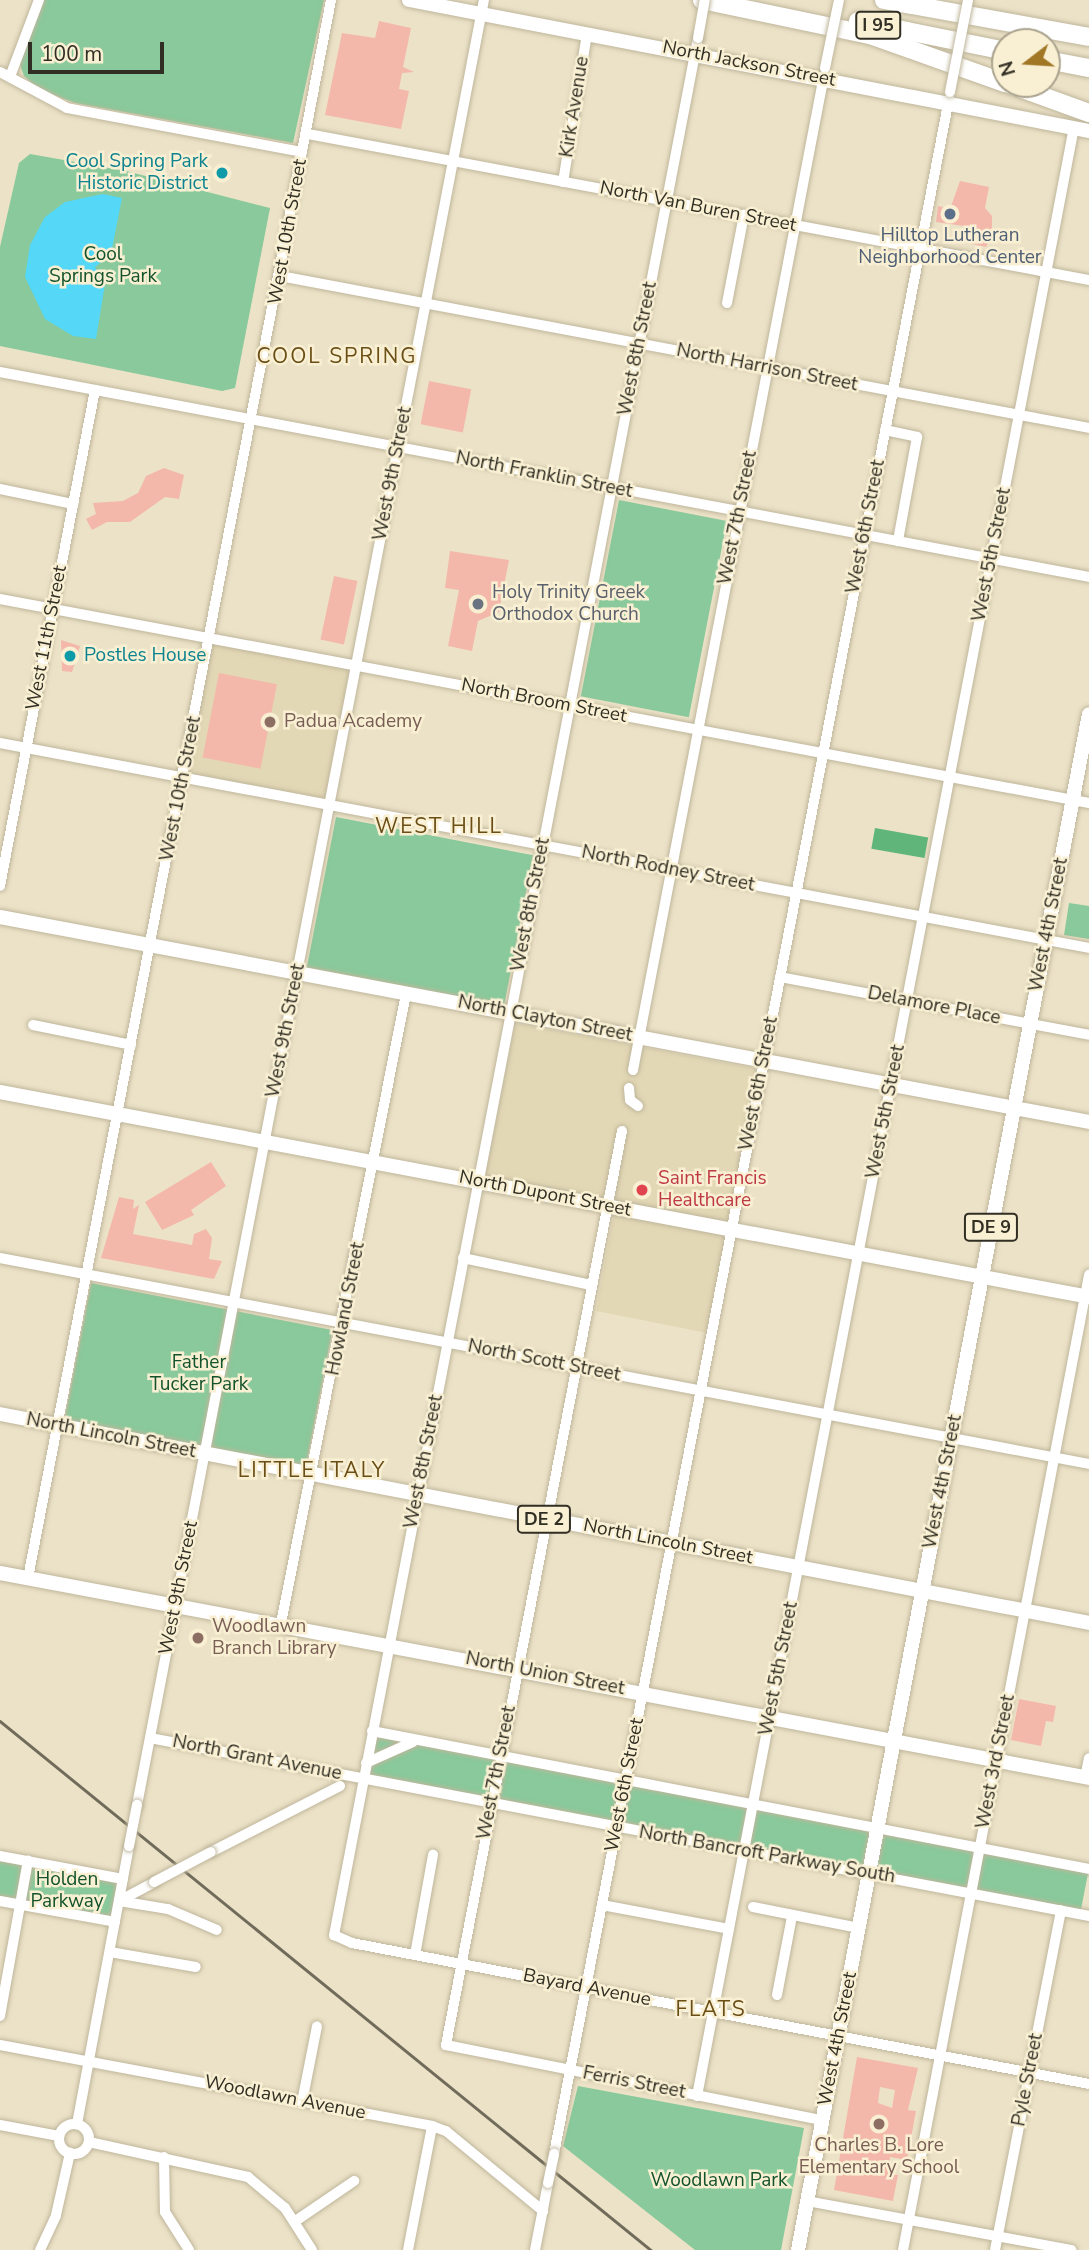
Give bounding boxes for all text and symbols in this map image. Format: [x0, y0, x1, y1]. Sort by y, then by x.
road number: I 95 [854, 10, 903, 40]
scale bar [32, 28, 168, 72]
north arrow [991, 28, 1061, 98]
street label: North Jackson Street [661, 36, 837, 92]
text: 100 m [41, 40, 102, 68]
street label: Kirk Avenue [556, 55, 594, 159]
text: N [993, 58, 1022, 79]
place label: Cool Spring Park Historic District [66, 151, 208, 195]
street label: West 10th Street [264, 157, 312, 307]
marker: Cool Spring Park Historic District [214, 165, 230, 181]
street label: North Van Buren Street [598, 177, 798, 237]
marker: Hilltop Lutheran Neighborhood Center [942, 206, 958, 222]
place label: Hilltop Lutheran Neighborhood Center [858, 225, 1042, 269]
park label: Cool Springs Park [49, 244, 157, 288]
street label: West 8th Street [614, 280, 662, 418]
street label: North Harrison Street [675, 339, 859, 397]
district label: COOL SPRING [258, 343, 416, 369]
street label: West 9th Street [369, 405, 417, 543]
street label: North Franklin Street [454, 447, 634, 503]
street label: West 7th Street [714, 449, 762, 587]
street label: West 6th Street [842, 458, 890, 596]
street label: West 5th Street [968, 486, 1016, 624]
street label: West 11th Street [22, 563, 72, 713]
place label: Holy Trinity Greek Orthodox Church [492, 582, 645, 626]
marker: Holy Trinity Greek Orthodox Church [470, 596, 486, 612]
place label: Postles House [84, 645, 206, 667]
marker: Postles House [62, 648, 78, 664]
street label: North Broom Street [459, 674, 629, 728]
place label: Padua Academy [284, 711, 422, 733]
street label: West 10th Street [156, 714, 206, 864]
marker: Padua Academy [262, 714, 278, 730]
district label: WEST HILL [376, 813, 502, 839]
street label: West 8th Street [507, 836, 555, 974]
street label: North Rodney Street [580, 841, 756, 897]
street label: West 4th Street [1025, 856, 1073, 994]
street label: West 9th Street [262, 962, 310, 1100]
street label: Delamore Place [866, 982, 1002, 1030]
street label: North Clayton Street [456, 991, 634, 1047]
street label: West 6th Street [735, 1015, 783, 1153]
street label: West 5th Street [862, 1043, 910, 1181]
street label: North Dupont Street [457, 1166, 633, 1222]
place label: Saint Francis Healthcare [658, 1168, 767, 1212]
marker: Saint Francis Healthcare [632, 1180, 652, 1200]
road number: DE 9 [963, 1212, 1019, 1242]
street label: Howland Street [322, 1240, 370, 1378]
street label: North Scott Street [466, 1335, 622, 1387]
park label: Father Tucker Park [150, 1352, 248, 1396]
street label: West 8th Street [400, 1393, 448, 1531]
street label: North Lincoln Street [24, 1408, 198, 1464]
street label: West 4th Street [919, 1413, 967, 1551]
district label: LITTLE ITALY [239, 1457, 385, 1483]
road number: DE 2 [516, 1504, 572, 1534]
street label: North Lincoln Street [581, 1514, 755, 1570]
street label: West 9th Street [155, 1519, 203, 1657]
street label: West 5th Street [755, 1600, 803, 1738]
place label: Woodlawn Branch Library [212, 1616, 337, 1660]
marker: Woodlawn Branch Library [190, 1630, 206, 1646]
street label: North Union Street [464, 1647, 626, 1701]
street label: West 3rd Street [972, 1693, 1020, 1831]
street label: West 7th Street [473, 1704, 521, 1842]
street label: West 6th Street [601, 1716, 649, 1854]
street label: North Grant Avenue [170, 1730, 344, 1786]
street label: North Bancroft Parkway South [637, 1821, 897, 1889]
park label: Holden Parkway [30, 1869, 104, 1913]
street label: Bayard Avenue [521, 1964, 653, 2012]
street label: West 4th Street [814, 1970, 862, 2108]
district label: FLATS [676, 1996, 746, 2022]
street label: Pyle Street [1008, 2032, 1048, 2128]
street label: Ferris Street [581, 2062, 687, 2104]
street label: Woodlawn Avenue [202, 2071, 368, 2125]
marker: Charles B. Lore Elementary School [871, 2116, 887, 2132]
place label: Charles B. Lore Elementary School [799, 2135, 959, 2179]
park label: Woodlawn Park [650, 2170, 788, 2192]

